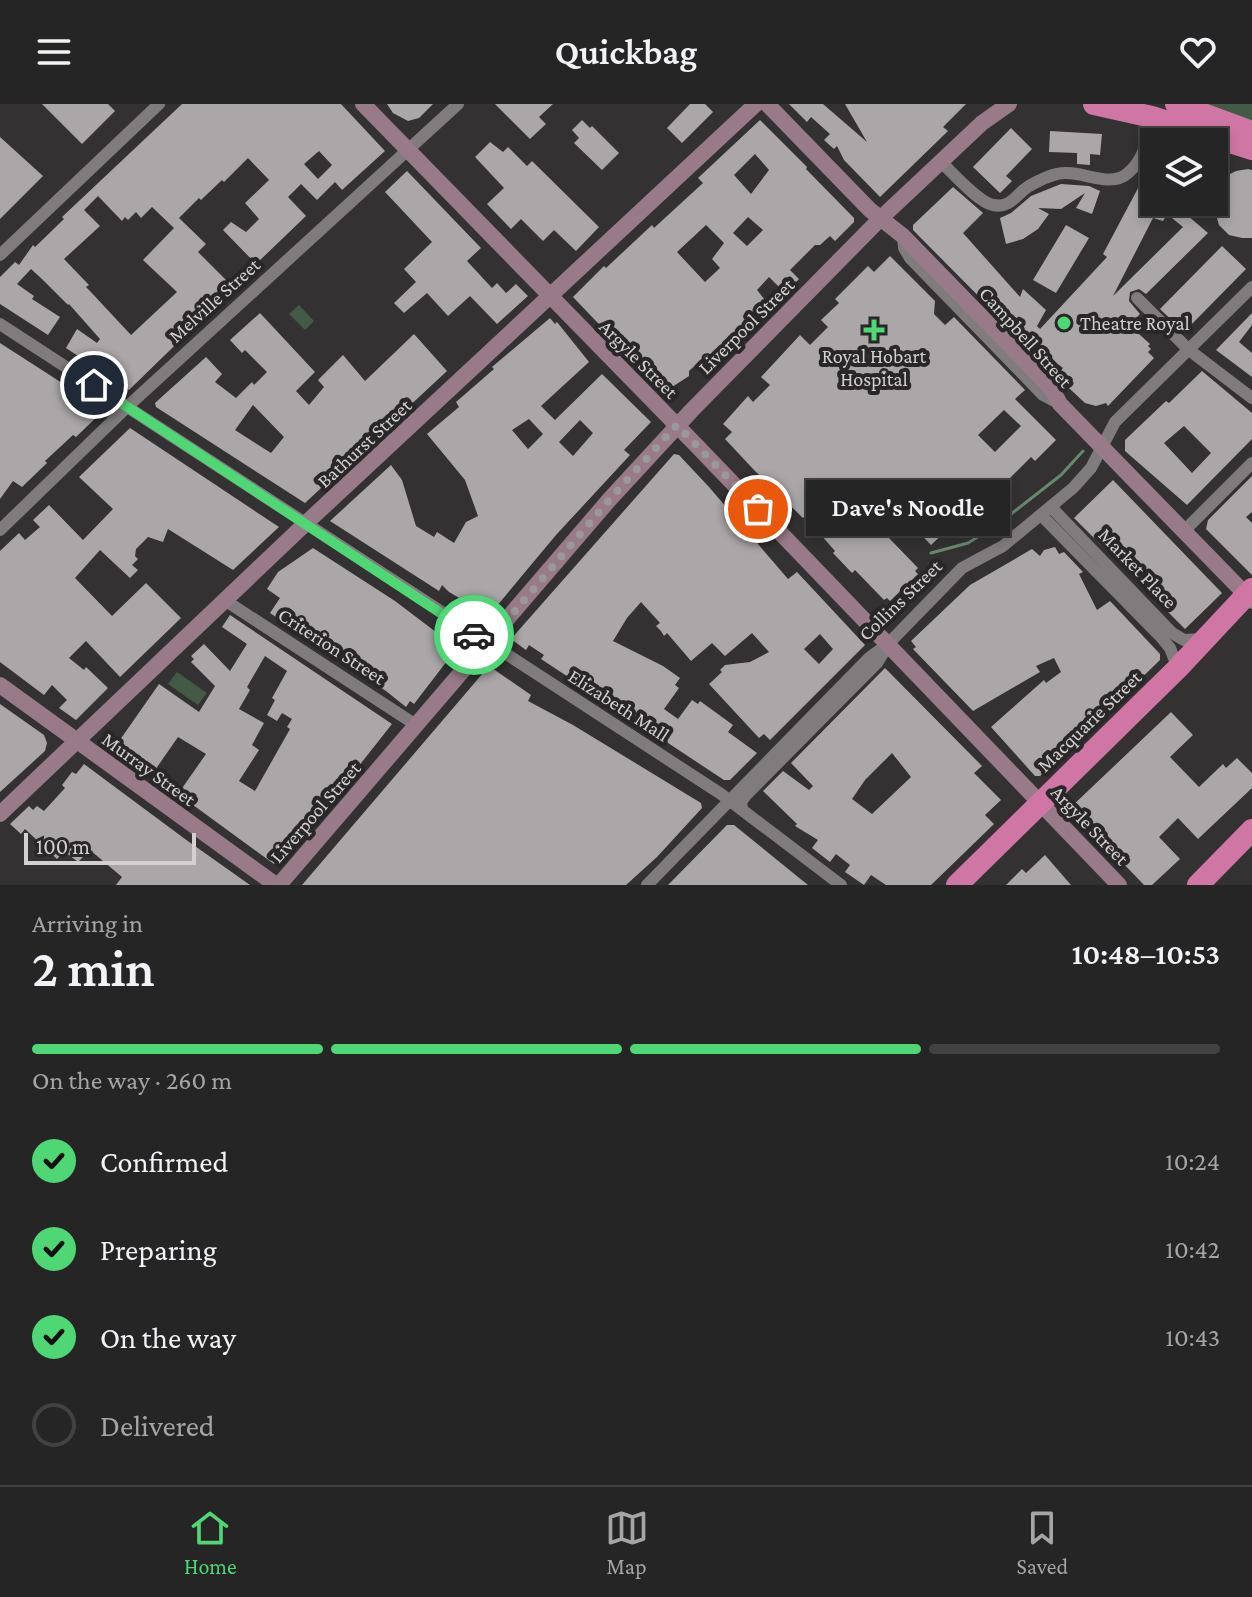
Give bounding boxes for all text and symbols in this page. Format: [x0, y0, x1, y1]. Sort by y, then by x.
icon: menu [32, 30, 76, 74]
icon: heart [1176, 30, 1220, 74]
text: Quickbag [555, 32, 697, 72]
map controls [1140, 128, 1228, 216]
button: layers [1140, 128, 1228, 216]
street label: Melville Street [164, 253, 264, 347]
street label: Liverpool Street [694, 273, 799, 379]
street label: Campbell Street [974, 282, 1077, 393]
place label: Theatre Royal [1080, 312, 1190, 335]
marker: Theatre Royal [1055, 314, 1073, 332]
street label: Argyle Street [595, 315, 683, 404]
marker: Royal Hobart Hospital [863, 319, 885, 341]
place label: Royal Hobart Hospital [822, 345, 927, 391]
pin [60, 351, 128, 419]
icon: home [72, 363, 116, 407]
street label: Bathurst Street [313, 394, 416, 492]
pin [724, 475, 792, 543]
callout: Dave's Noodle [806, 481, 1010, 537]
icon: bag [736, 487, 780, 531]
text: Dave's Noodle [832, 493, 984, 522]
street label: Market Place [1094, 523, 1182, 613]
street label: Collins Street [854, 555, 946, 645]
courier [434, 595, 514, 675]
street label: Criterion Street [274, 603, 390, 689]
icon: car [452, 613, 496, 657]
street label: Elizabeth Mall [565, 664, 673, 746]
street label: Macquarie Street [1032, 666, 1146, 777]
street label: Murray Street [97, 728, 200, 811]
street label: Liverpool Street [265, 757, 366, 868]
street label: Argyle Street [1046, 781, 1133, 870]
scale bar [24, 829, 196, 865]
text: 100 m [36, 834, 90, 859]
text: Arriving in [32, 909, 143, 938]
text: 10:48–10:53 [1072, 937, 1220, 970]
text: 2 min [32, 939, 155, 997]
text: On the way · 260 m [32, 1066, 232, 1095]
icon: check [32, 1139, 76, 1183]
text: Confirmed [100, 1145, 228, 1178]
text: 10:24 [1165, 1147, 1220, 1176]
icon: check [32, 1227, 76, 1271]
text: Preparing [100, 1233, 217, 1266]
text: 10:42 [1165, 1235, 1220, 1264]
icon: check [32, 1315, 76, 1359]
text: On the way [100, 1321, 236, 1354]
text: 10:43 [1165, 1323, 1220, 1352]
text: Delivered [100, 1409, 215, 1442]
tab: Home [184, 1506, 237, 1579]
tab: Map [605, 1506, 649, 1579]
tab: Saved [1016, 1506, 1068, 1579]

